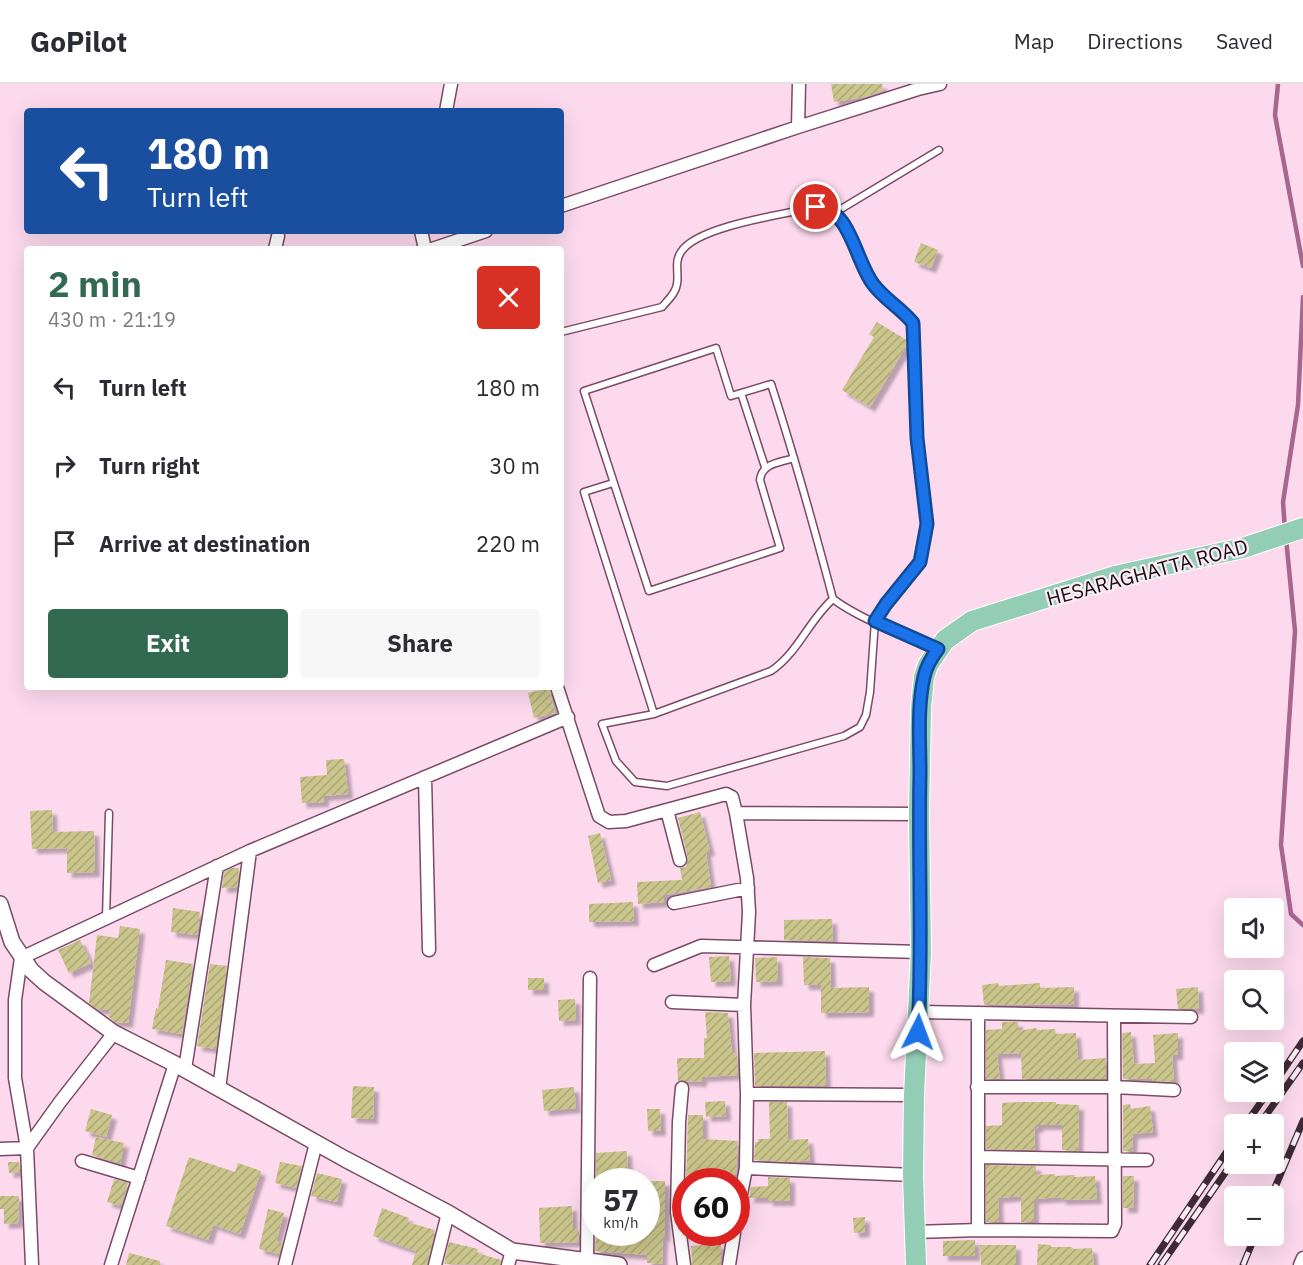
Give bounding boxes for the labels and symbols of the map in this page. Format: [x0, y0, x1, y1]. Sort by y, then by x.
pin [790, 181, 841, 232]
street label: HESARAGHATTA ROAD [1043, 532, 1251, 612]
position arrow [886, 1000, 950, 1064]
speed limit sign: 60 [672, 1168, 750, 1246]

